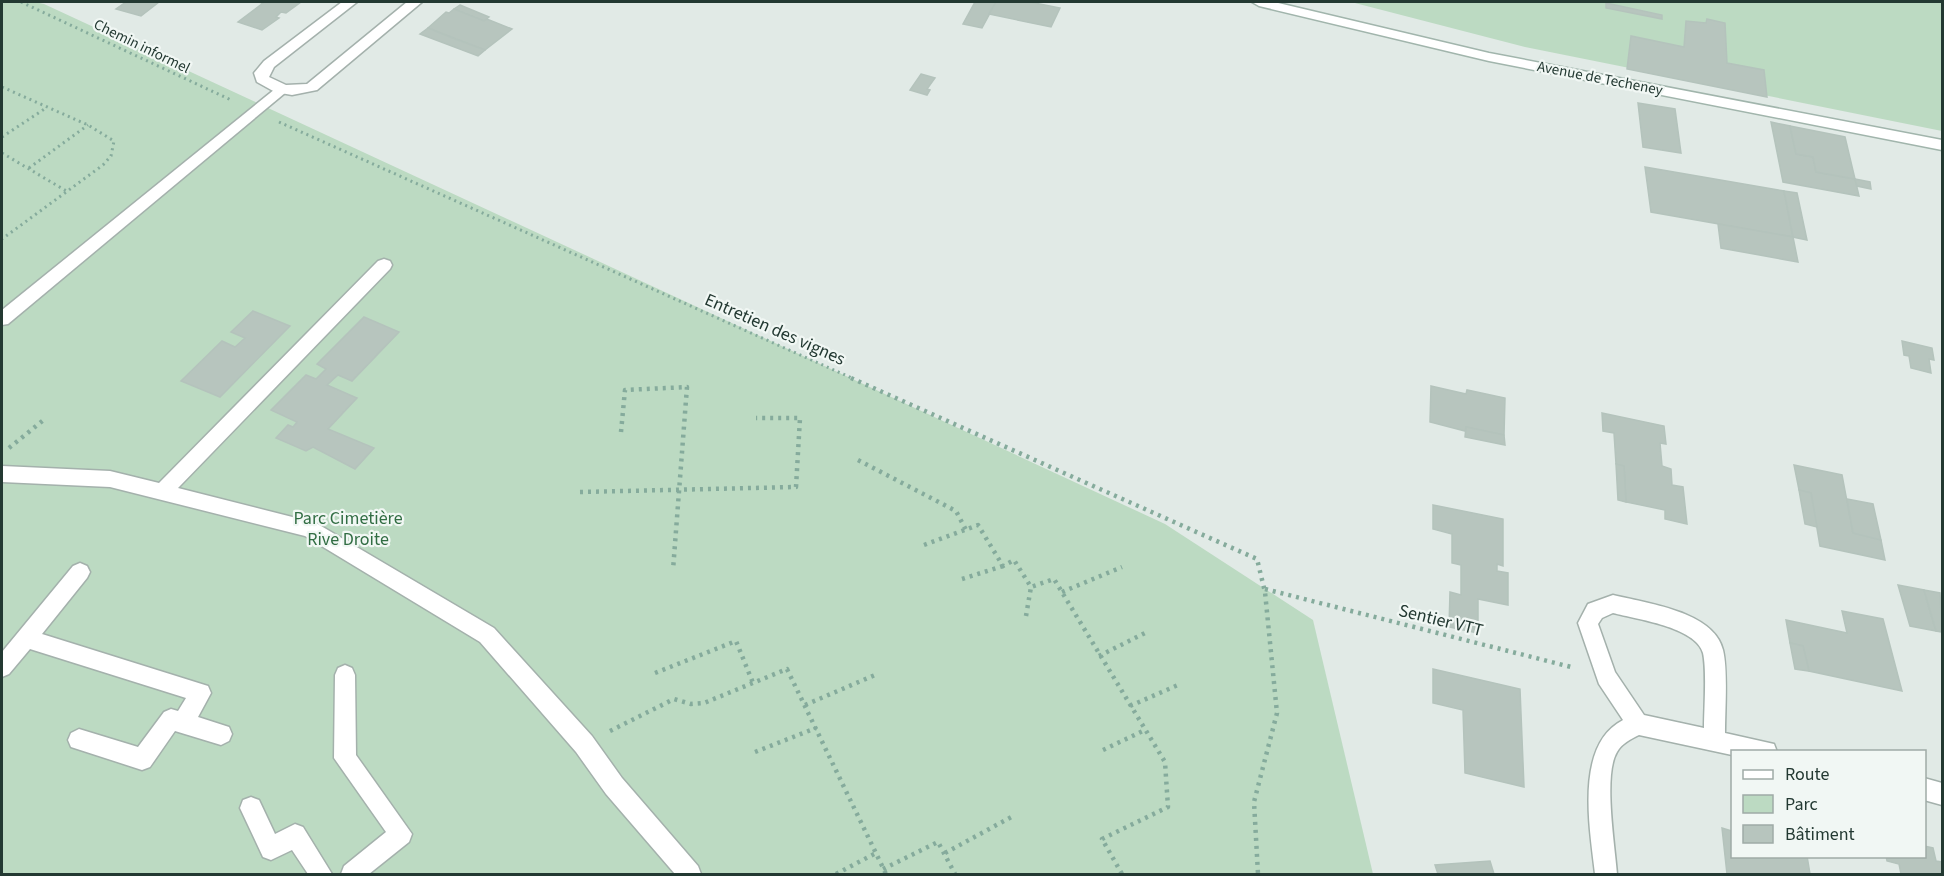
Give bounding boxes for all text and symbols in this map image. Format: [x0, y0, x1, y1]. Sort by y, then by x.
street label: Chemin informel [90, 14, 194, 79]
street label: Avenue de Techeney [1535, 56, 1665, 101]
street label: Entretien des vignes [701, 287, 849, 372]
park label: Parc Cimetière Rive Droite [293, 506, 403, 552]
street label: Sentier VTT [1396, 598, 1486, 643]
legend [1731, 750, 1926, 858]
text: Route [1785, 762, 1829, 787]
text: Parc [1785, 792, 1818, 817]
text: Bâtiment [1785, 822, 1855, 847]

